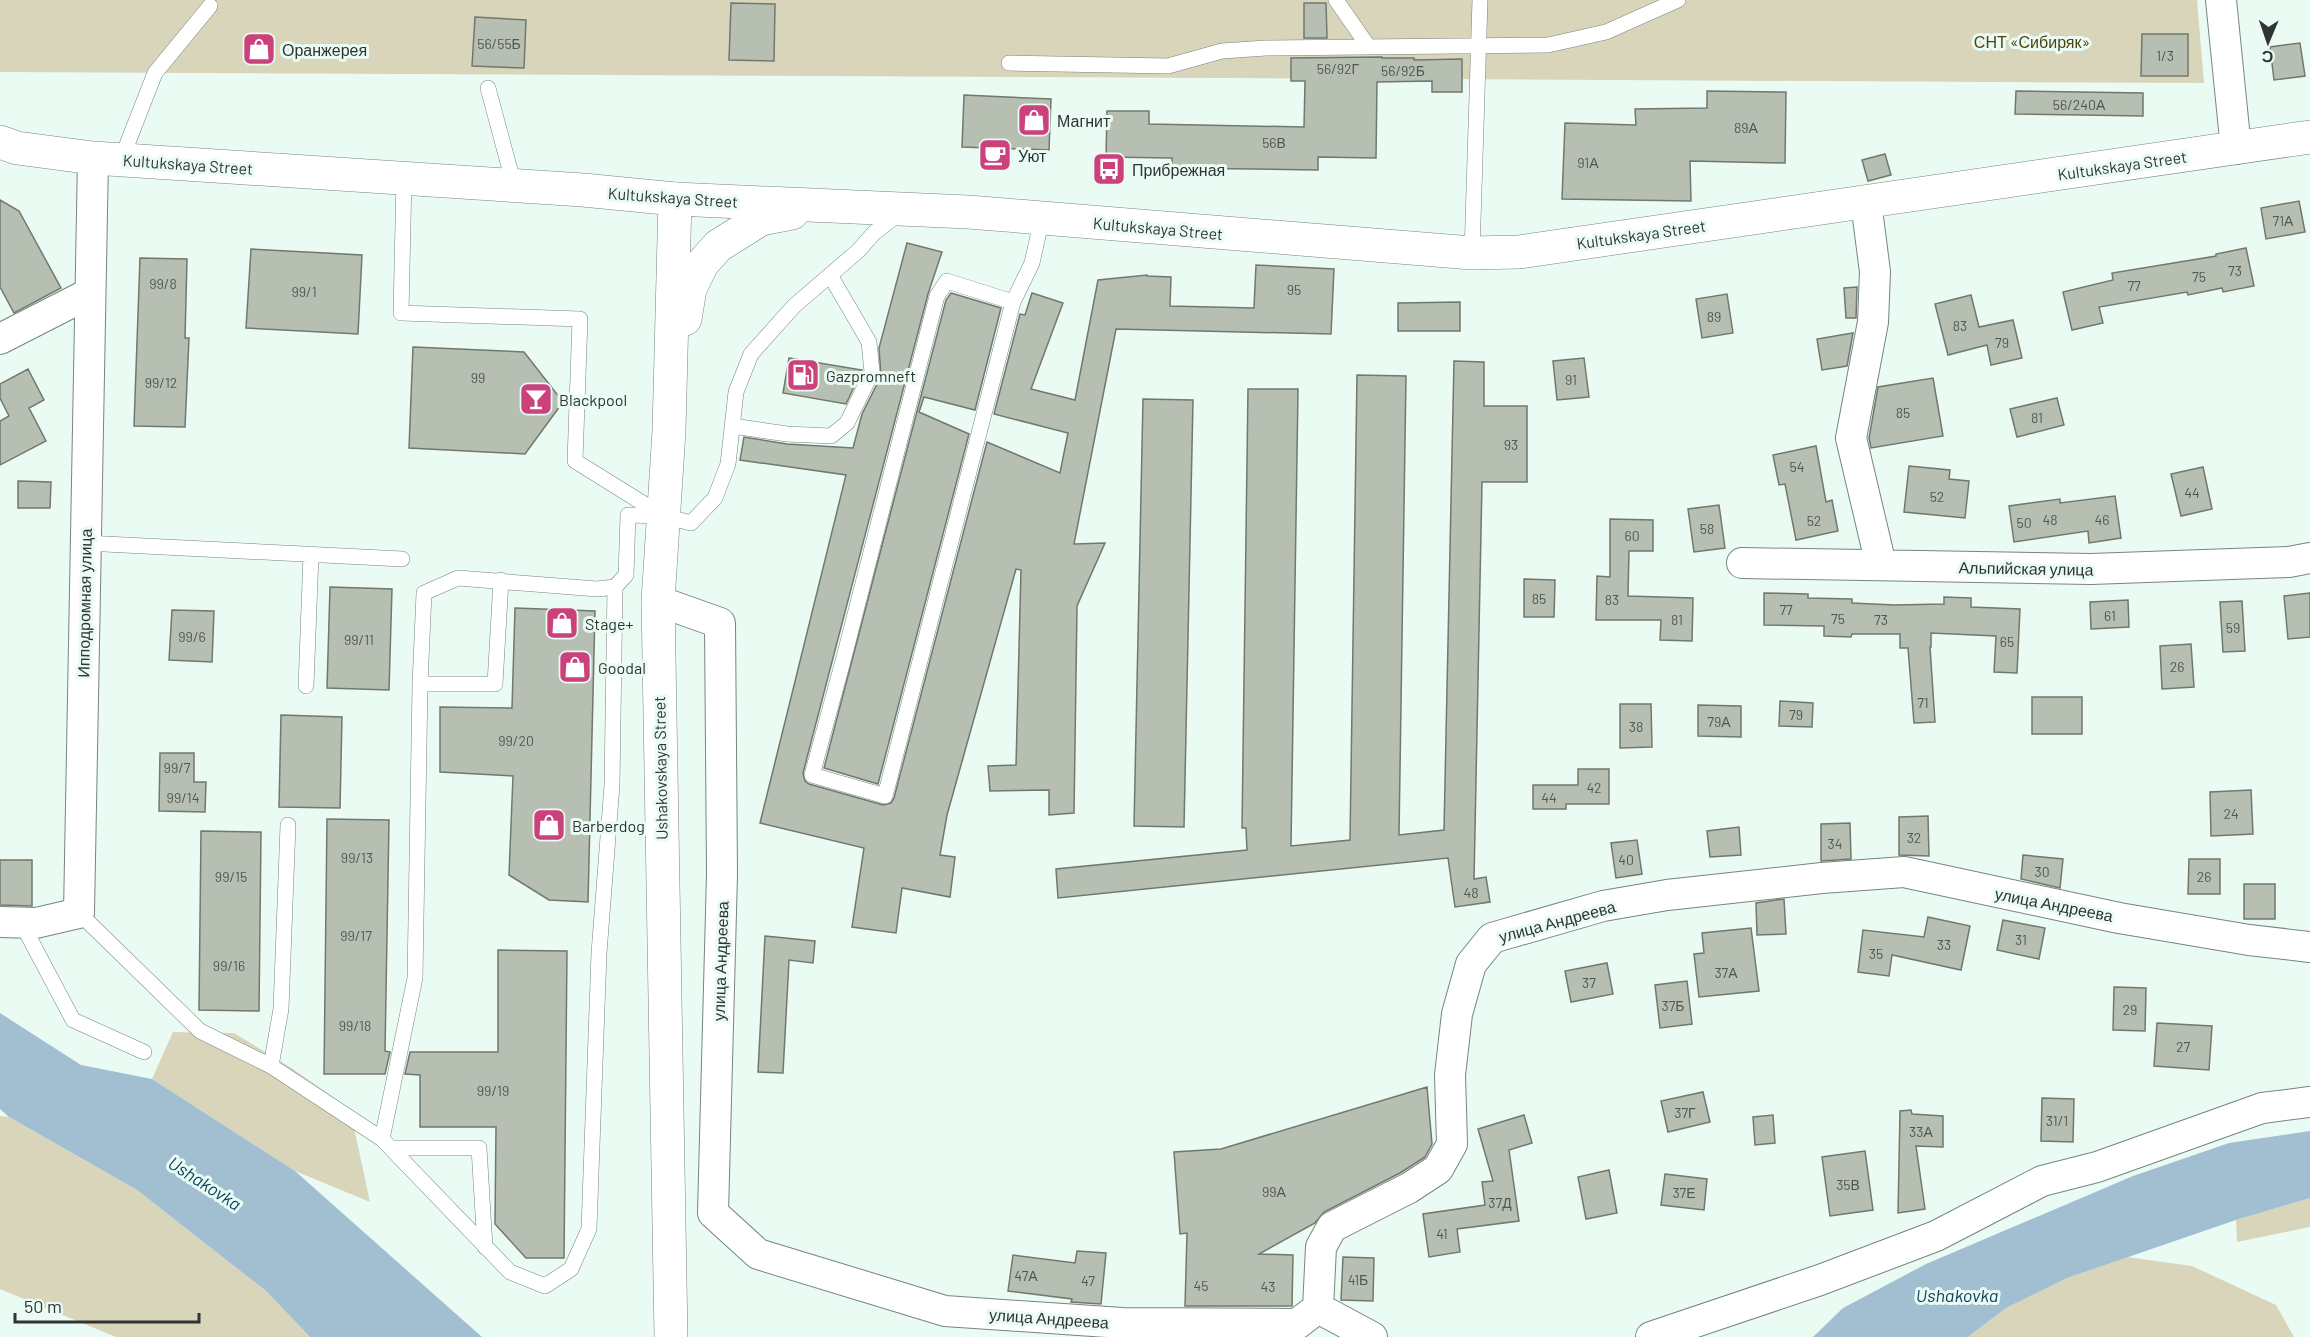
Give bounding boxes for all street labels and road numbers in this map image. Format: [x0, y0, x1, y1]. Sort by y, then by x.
street label: Kultukskaya Street [2056, 147, 2188, 183]
street label: Kultukskaya Street [122, 150, 254, 178]
street label: Kultukskaya Street [607, 183, 739, 211]
street label: Kultukskaya Street [1092, 213, 1224, 243]
street label: Kultukskaya Street [1575, 216, 1707, 252]
street label: Ипподромная улица [73, 528, 95, 678]
street label: Альпийская улица [1958, 557, 2094, 579]
street label: Ushakovskaya Street [649, 696, 671, 840]
street label: улица Андреева [1993, 883, 2115, 925]
street label: улица Андреева [1497, 896, 1617, 946]
street label: улица Андреева [708, 901, 732, 1021]
street label: улица Андреева [989, 1304, 1110, 1332]

